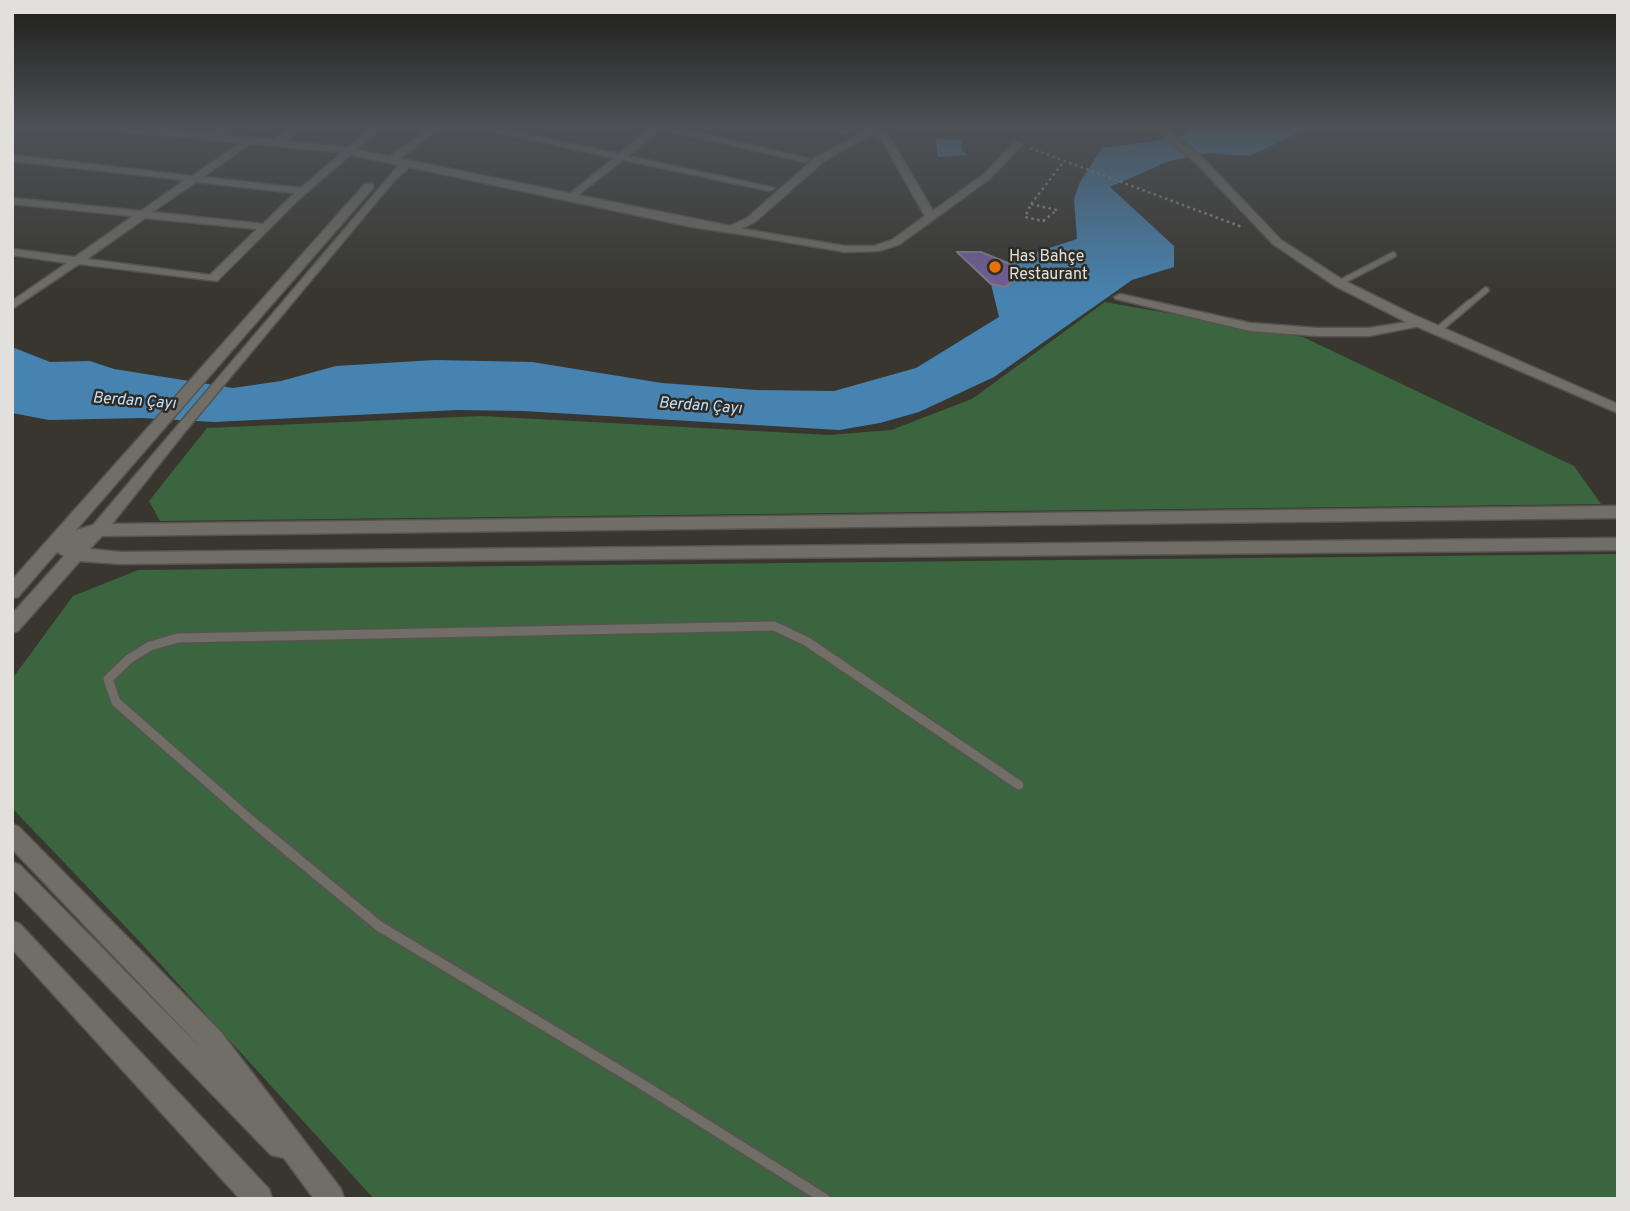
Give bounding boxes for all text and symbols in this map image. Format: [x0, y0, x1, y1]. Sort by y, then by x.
place label: Has Bahçe Restaurant [1009, 248, 1088, 286]
marker: Has Bahçe Restaurant [987, 259, 1003, 275]
water label: Berdan Çayı [92, 390, 176, 414]
water label: Berdan Çayı [658, 395, 742, 419]

